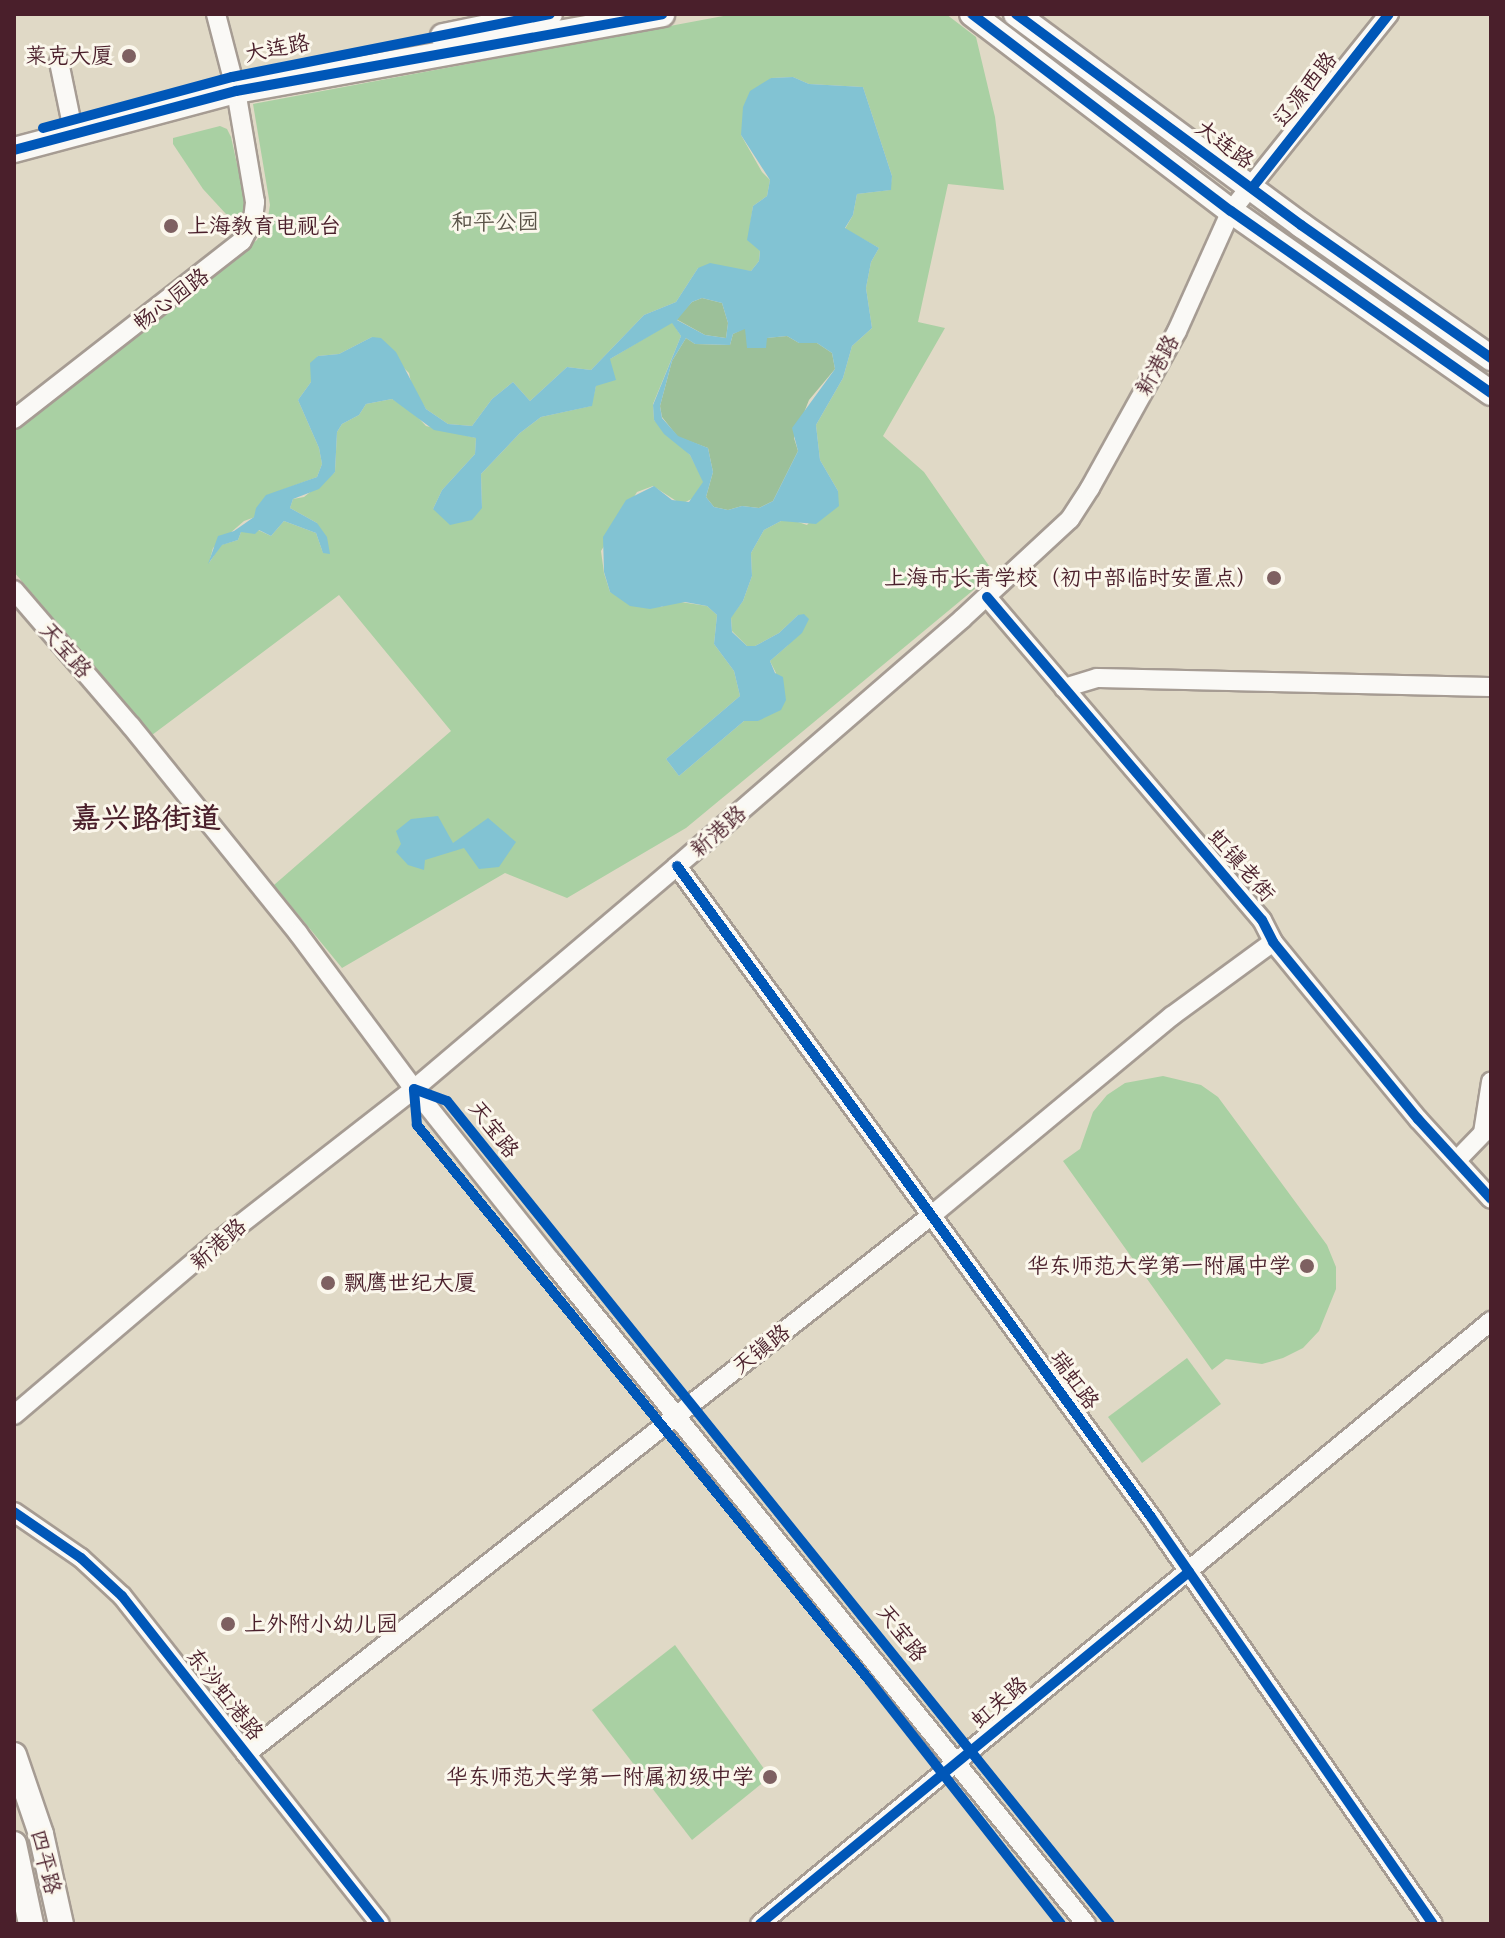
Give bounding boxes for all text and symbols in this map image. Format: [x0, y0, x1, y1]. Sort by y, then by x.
street label: 大连路 [242, 29, 312, 67]
place label: 莱克大厦 [25, 43, 113, 69]
street label: 辽源西路 [1268, 46, 1342, 132]
marker: 莱克大厦 [120, 47, 138, 65]
street label: 大连路 [1191, 114, 1259, 174]
park label: 和平公园 [451, 209, 539, 235]
place label: 上海教育电视台 [187, 213, 341, 239]
marker: 上海教育电视台 [162, 217, 180, 235]
street label: 畅心园路 [128, 262, 214, 336]
street label: 新港路 [1129, 330, 1185, 400]
place label: 上海市长青学校（初中部临时安置点） [884, 565, 1258, 591]
marker: 上海市长青学校（初中部临时安置点） [1265, 569, 1283, 587]
street label: 天宝路 [34, 616, 98, 684]
street label: 新港路 [684, 799, 752, 863]
district label: 嘉兴路街道 [71, 800, 221, 836]
street label: 虹镇老街 [1203, 823, 1281, 907]
street label: 天宝路 [463, 1095, 525, 1163]
street label: 新港路 [184, 1212, 252, 1276]
place label: 华东师范大学第一附属中学 [1027, 1253, 1291, 1279]
marker: 华东师范大学第一附属中学 [1298, 1257, 1316, 1275]
place label: 飘鹰世纪大厦 [344, 1270, 476, 1296]
marker: 飘鹰世纪大厦 [319, 1274, 337, 1292]
street label: 天镇路 [727, 1318, 795, 1380]
street label: 瑞虹路 [1045, 1346, 1105, 1414]
street label: 天宝路 [871, 1599, 933, 1667]
place label: 上外附小幼儿园 [244, 1611, 398, 1637]
marker: 上外附小幼儿园 [219, 1615, 237, 1633]
street label: 东沙虹港路 [181, 1643, 269, 1745]
street label: 虹关路 [965, 1671, 1033, 1733]
place label: 华东师范大学第一附属初级中学 [446, 1764, 754, 1790]
marker: 华东师范大学第一附属初级中学 [761, 1768, 779, 1786]
street label: 四平路 [25, 1827, 67, 1897]

